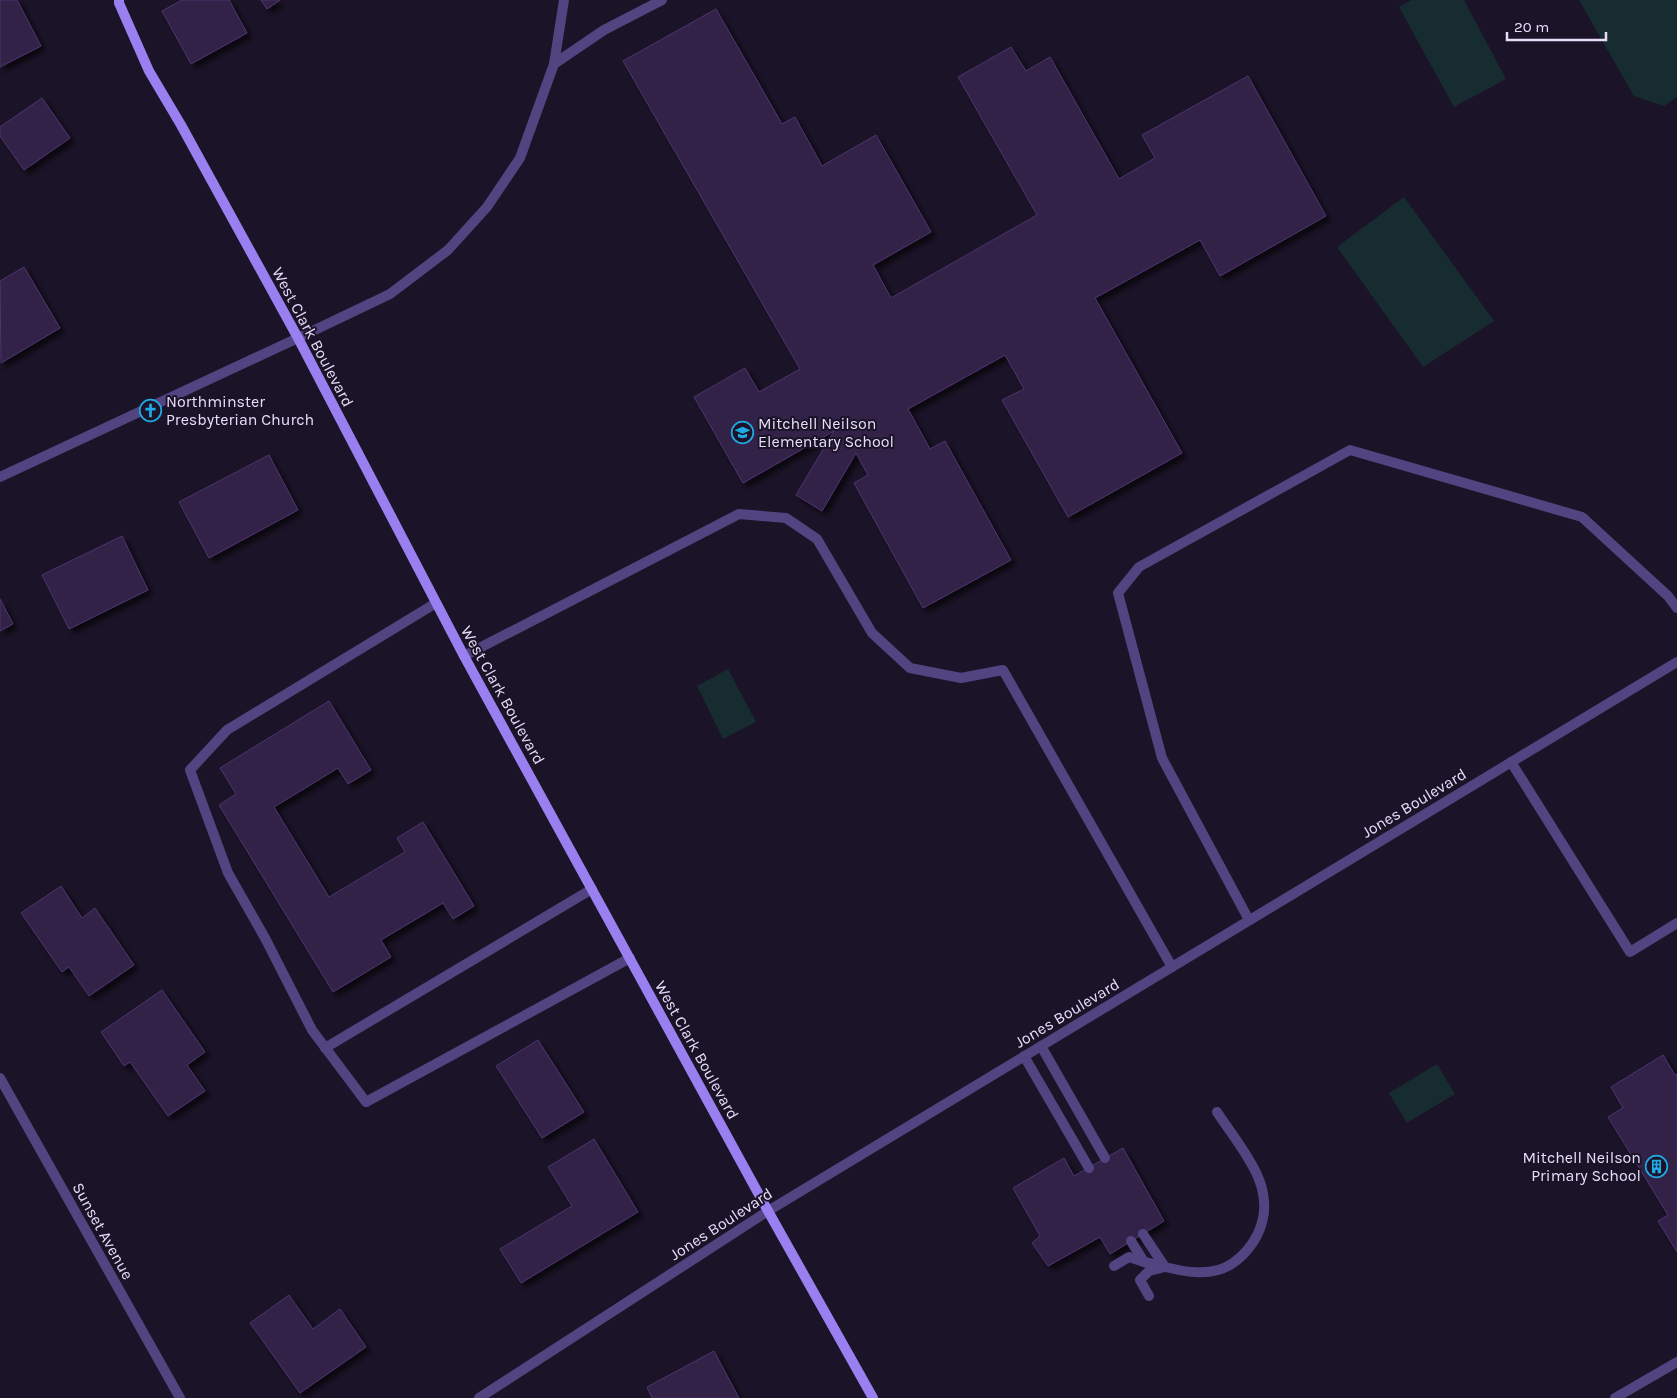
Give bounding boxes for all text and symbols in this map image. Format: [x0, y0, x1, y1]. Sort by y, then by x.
scale bar [1507, 10, 1606, 42]
text: 20 m [1514, 18, 1549, 36]
street label: West Clark Boulevard [268, 264, 358, 410]
place label: Northminster Presbyterian Church [166, 392, 314, 429]
church icon: Northminster Presbyterian Church [138, 398, 162, 422]
place label: Mitchell Neilson Elementary School [758, 414, 894, 451]
school or university icon: Mitchell Neilson Elementary School [730, 420, 754, 444]
street label: West Clark Boulevard [457, 623, 549, 767]
street label: Jones Boulevard [1358, 764, 1470, 842]
street label: Jones Boulevard [1011, 974, 1123, 1052]
street label: West Clark Boulevard [651, 978, 743, 1122]
place label: Mitchell Neilson Primary School [1523, 1148, 1641, 1185]
building icon: Mitchell Neilson Primary School [1645, 1154, 1669, 1178]
street label: Sunset Avenue [68, 1179, 138, 1283]
street label: Jones Boulevard [666, 1184, 776, 1264]

